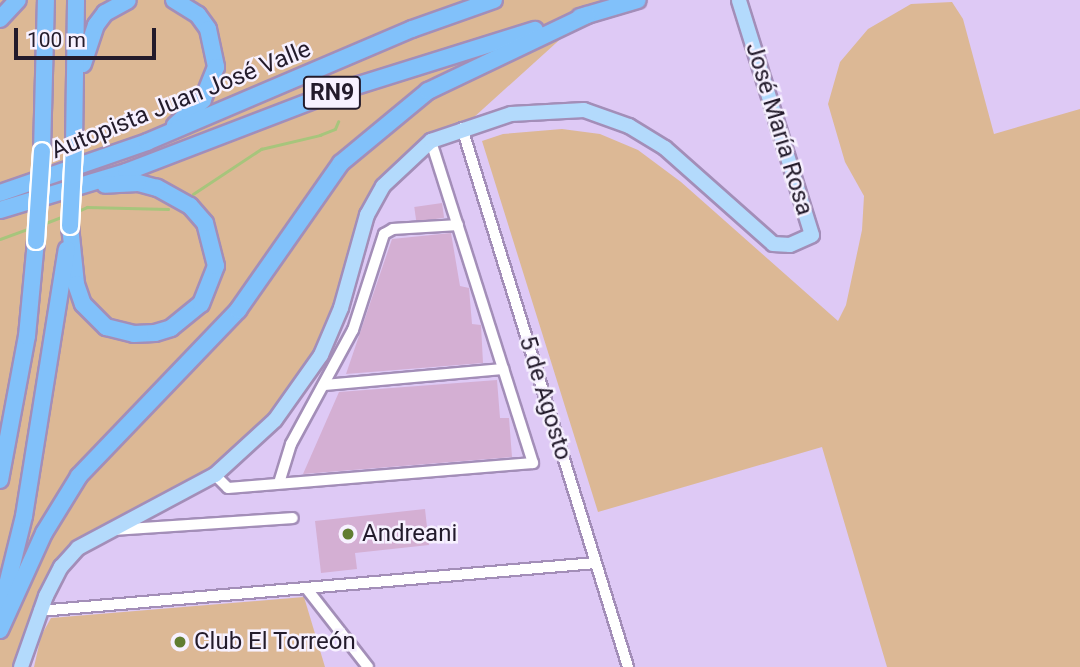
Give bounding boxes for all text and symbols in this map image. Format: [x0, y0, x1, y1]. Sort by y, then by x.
scale bar [18, 14, 159, 58]
text: 100 m [27, 28, 86, 52]
street label: Autopista Juan José Valle [47, 35, 315, 165]
street label: José María Rosa [739, 39, 819, 219]
road number: RN9 [302, 74, 362, 113]
street label: 5 de Agosto [512, 333, 578, 463]
place label: Andreani [362, 520, 457, 548]
marker: Andreani [340, 526, 356, 542]
place label: Club El Torreón [194, 628, 356, 656]
marker: Club El Torreón [172, 634, 188, 650]

